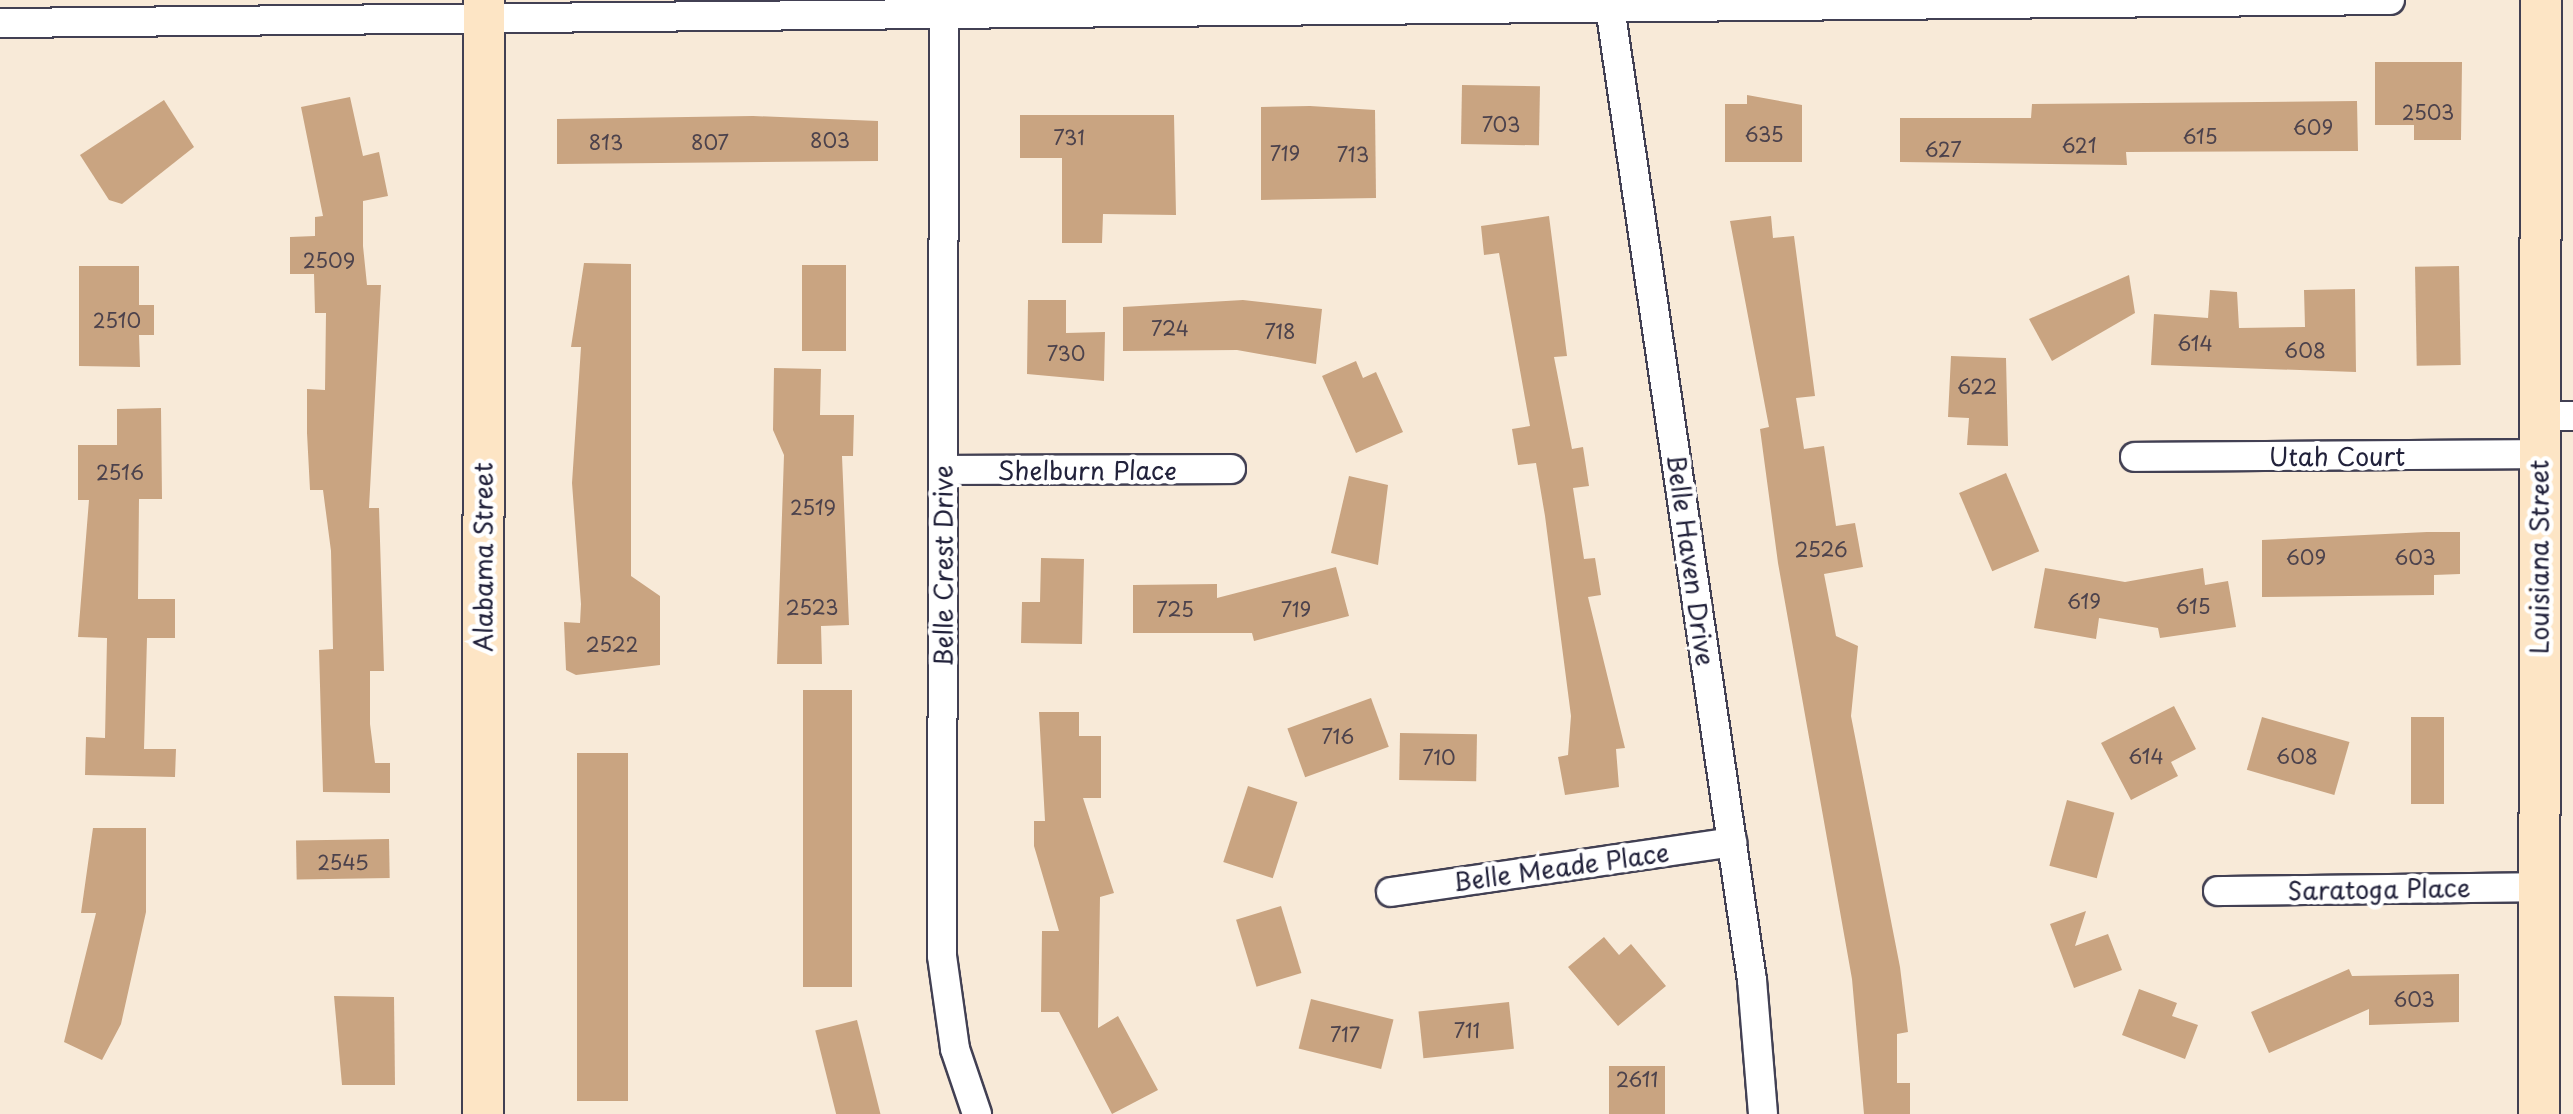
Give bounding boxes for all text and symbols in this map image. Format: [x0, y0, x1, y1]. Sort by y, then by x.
house number: 2503 [2402, 100, 2454, 124]
house number: 703 [1482, 112, 1520, 136]
house number: 609 [2293, 115, 2333, 139]
house number: 635 [1744, 122, 1784, 146]
house number: 615 [2182, 124, 2218, 148]
house number: 731 [1053, 125, 1085, 149]
house number: 803 [810, 128, 850, 152]
house number: 813 [589, 130, 623, 154]
house number: 807 [691, 130, 729, 154]
house number: 621 [2061, 133, 2097, 157]
house number: 627 [1924, 137, 1962, 161]
house number: 719 [1270, 141, 1300, 165]
house number: 713 [1337, 142, 1369, 166]
house number: 2509 [303, 248, 355, 272]
house number: 2510 [93, 308, 141, 332]
house number: 724 [1151, 316, 1189, 340]
house number: 718 [1264, 319, 1296, 343]
house number: 614 [2177, 331, 2213, 355]
house number: 608 [2284, 338, 2326, 362]
house number: 730 [1047, 341, 1085, 365]
house number: 622 [1957, 374, 1997, 398]
street label: Utah Court [2268, 441, 2406, 471]
street label: Belle Haven Drive [1661, 452, 1721, 668]
street label: Shelburn Place [997, 455, 1177, 485]
street label: Louisiana Street [2524, 459, 2554, 655]
house number: 2516 [96, 460, 144, 484]
street label: Alabama Street [468, 461, 498, 653]
street label: Belle Crest Drive [928, 464, 958, 668]
house number: 2519 [790, 495, 836, 519]
house number: 2526 [1794, 537, 1848, 561]
house number: 609 [2286, 545, 2326, 569]
house number: 603 [2394, 545, 2436, 569]
house number: 619 [2067, 589, 2101, 613]
house number: 615 [2175, 594, 2211, 618]
house number: 2523 [785, 595, 839, 619]
house number: 725 [1156, 597, 1194, 621]
house number: 719 [1281, 597, 1311, 621]
house number: 2522 [586, 632, 638, 656]
house number: 716 [1322, 724, 1354, 748]
house number: 614 [2128, 744, 2164, 768]
house number: 608 [2276, 744, 2318, 768]
house number: 710 [1422, 745, 1456, 769]
street label: Belle Meade Place [1451, 837, 1671, 897]
house number: 2545 [317, 850, 369, 874]
street label: Saratoga Place [2287, 872, 2471, 906]
house number: 603 [2393, 987, 2435, 1011]
house number: 711 [1454, 1018, 1480, 1042]
house number: 717 [1330, 1022, 1360, 1046]
house number: 2611 [1616, 1067, 1658, 1091]

